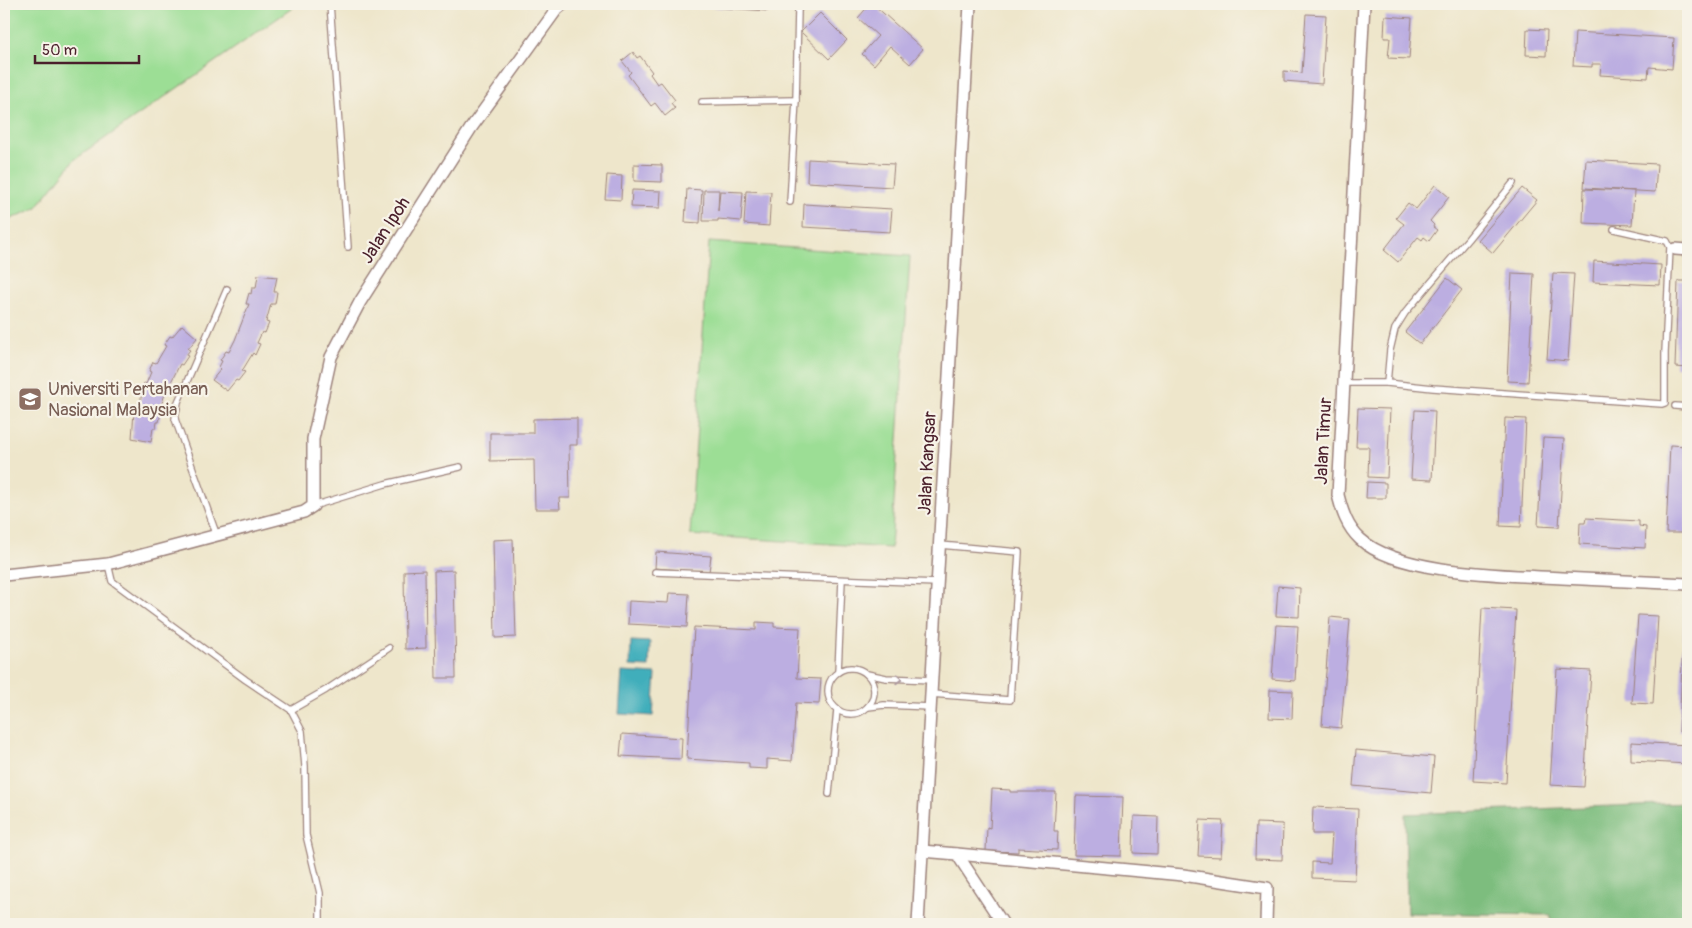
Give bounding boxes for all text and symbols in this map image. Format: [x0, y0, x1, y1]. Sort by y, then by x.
scale bar [35, 32, 139, 64]
text: 50 m [42, 41, 77, 60]
street label: Jalan Ipoh [355, 193, 415, 268]
place label: Universiti Pertahanan Nasional Malaysia [48, 378, 208, 422]
school or university icon: Universiti Pertahanan Nasional Malaysia [17, 386, 43, 412]
street label: Jalan Timur [1310, 396, 1337, 485]
street label: Jalan Kangsar [913, 410, 942, 516]
one-way arrow [895, 673, 903, 684]

